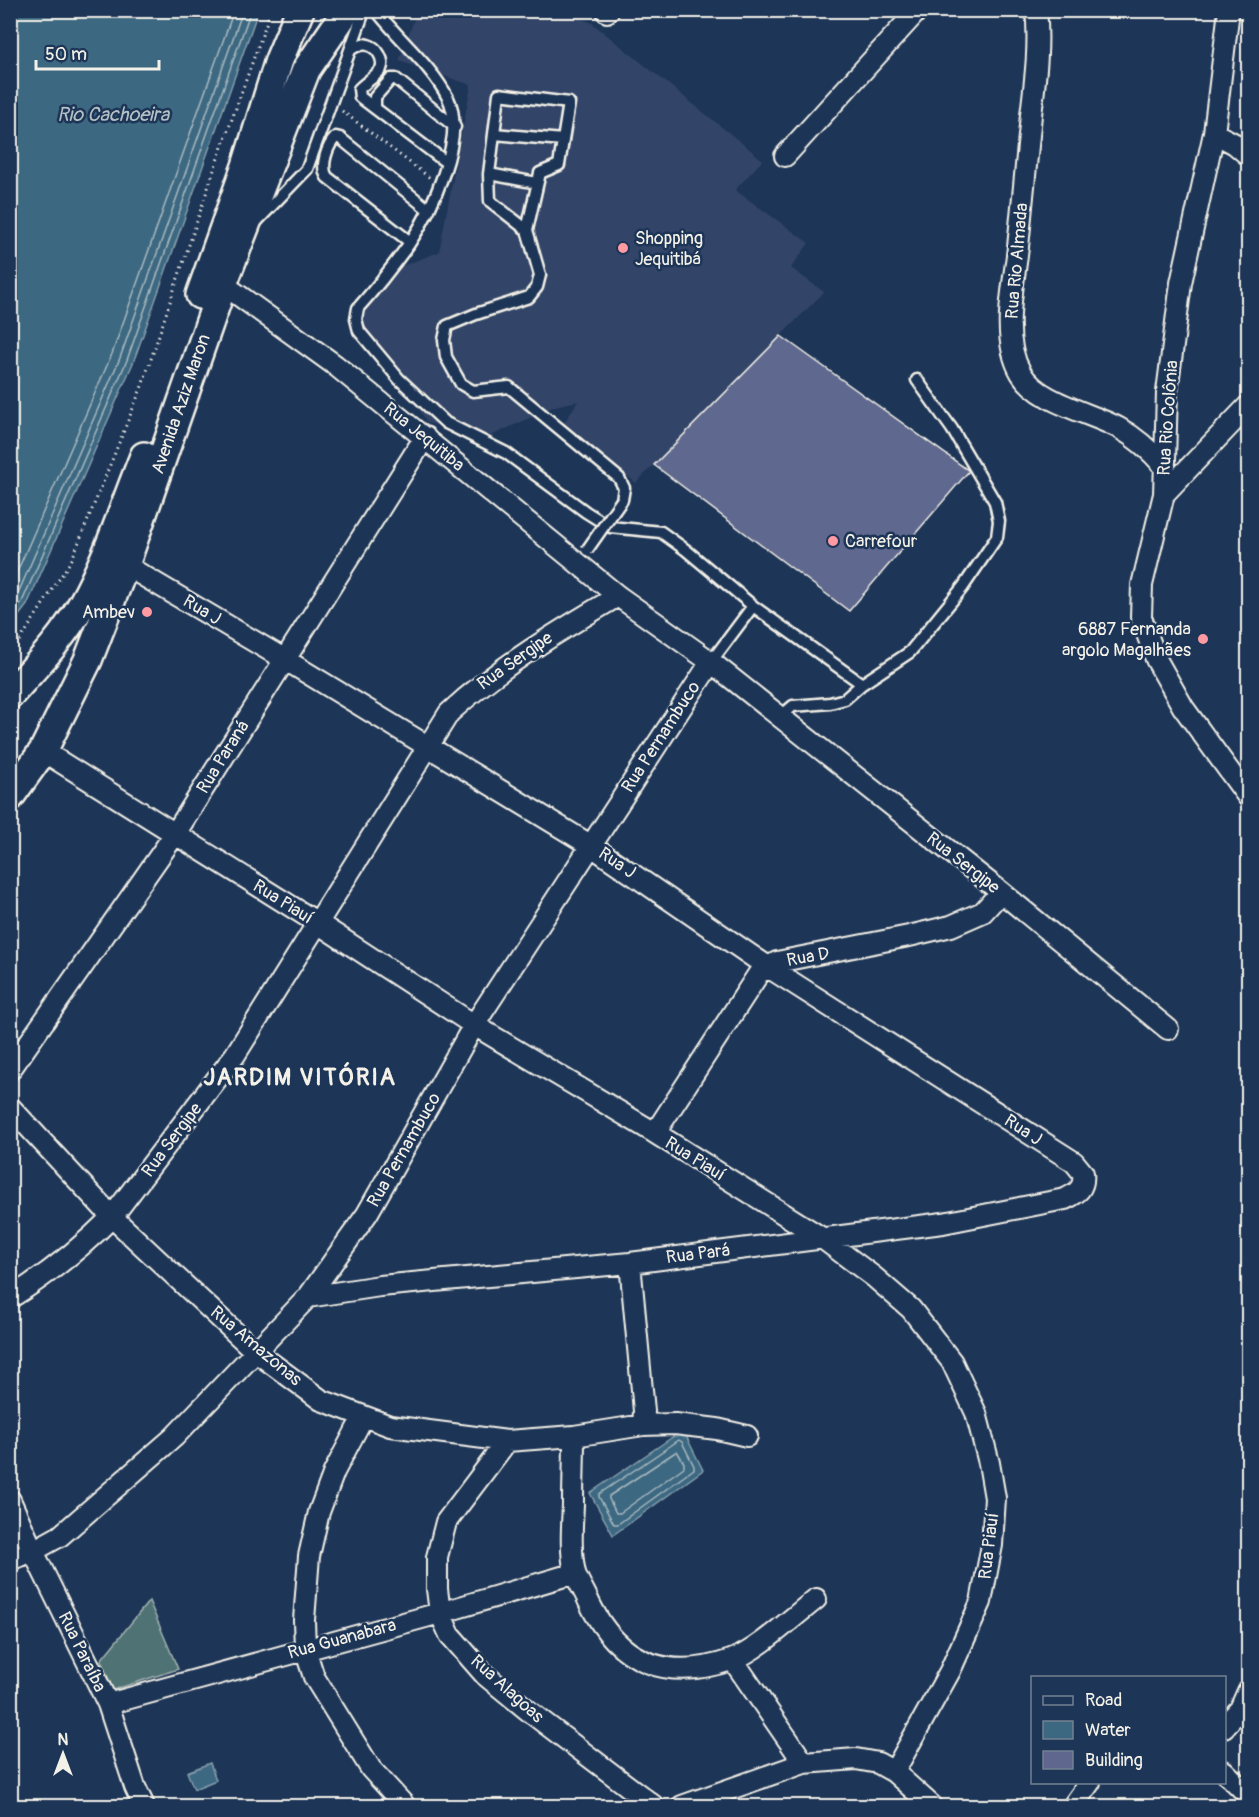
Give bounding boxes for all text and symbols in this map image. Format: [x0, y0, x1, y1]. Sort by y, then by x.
scale bar [36, 33, 159, 71]
text: 50 m [45, 43, 87, 66]
water label: Rio Cachoeira [57, 102, 171, 127]
street label: Rua Rio Almada [1000, 202, 1034, 320]
place label: Shopping Jequitibá [635, 227, 703, 271]
marker: Shopping Jequitibá [616, 241, 630, 255]
street label: Avenida Aziz Maron [146, 331, 216, 477]
street label: Rua Rio Colônia [1152, 360, 1184, 476]
street label: Rua Jequitiba [379, 397, 469, 477]
place label: Carrefour [845, 530, 918, 553]
marker: Carrefour [826, 534, 840, 548]
street label: Rua J [179, 590, 225, 630]
place label: Ambev [82, 601, 135, 624]
marker: Ambev [140, 605, 154, 619]
place label: 6887 Fernanda argolo Magalhães [1062, 618, 1191, 662]
street label: Rua Sergipe [473, 627, 557, 695]
marker: 6887 Fernanda argolo Magalhães [1196, 632, 1210, 646]
street label: Rua Pernambuco [616, 677, 706, 797]
street label: Rua Paraná [191, 716, 255, 798]
street label: Rua Sergipe [922, 827, 1005, 899]
street label: Rua J [594, 842, 640, 884]
street label: Rua Piauí [248, 874, 318, 930]
street label: Rua D [785, 942, 831, 972]
district label: JARDIM VITÓRIA [203, 1062, 397, 1092]
street label: Rua Pernambuco [362, 1088, 446, 1211]
street label: Rua Sergipe [137, 1098, 207, 1182]
street label: Rua J [1000, 1109, 1046, 1151]
street label: Rua Piauí [660, 1131, 730, 1187]
street label: Rua Pará [665, 1239, 731, 1269]
street label: Rua Amazonas [205, 1301, 307, 1391]
street label: Rua Piauí [974, 1511, 1004, 1581]
street label: Rua Paraíba [53, 1608, 111, 1696]
street label: Rua Guanabara [285, 1614, 399, 1664]
street label: Rua Alagoas [465, 1650, 549, 1728]
legend [1031, 1676, 1226, 1784]
text: Road [1085, 1689, 1122, 1712]
text: Water [1085, 1719, 1131, 1742]
north arrow [33, 1724, 93, 1784]
text: N [58, 1730, 69, 1750]
text: Building [1085, 1749, 1143, 1772]

